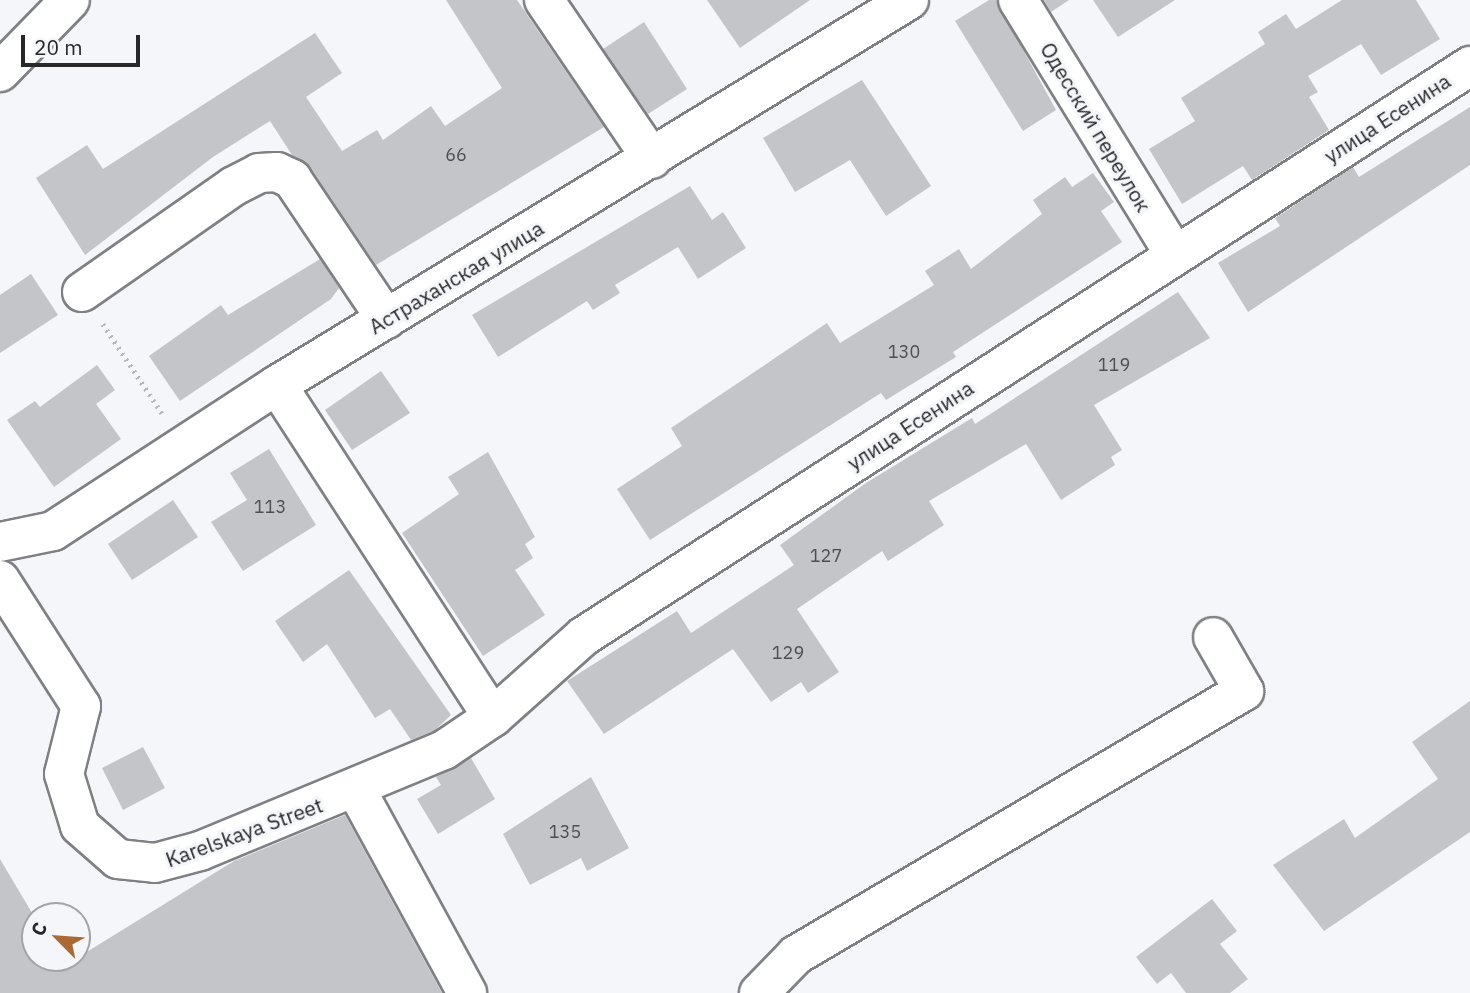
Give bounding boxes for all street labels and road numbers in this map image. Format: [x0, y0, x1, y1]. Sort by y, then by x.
street label: Одесский переулок [1035, 38, 1157, 216]
street label: улица Есенина [1319, 68, 1455, 168]
street label: Астраханская улица [364, 215, 548, 339]
street label: улица Есенина [842, 375, 978, 475]
street label: Karelskaya Street [162, 792, 326, 872]

